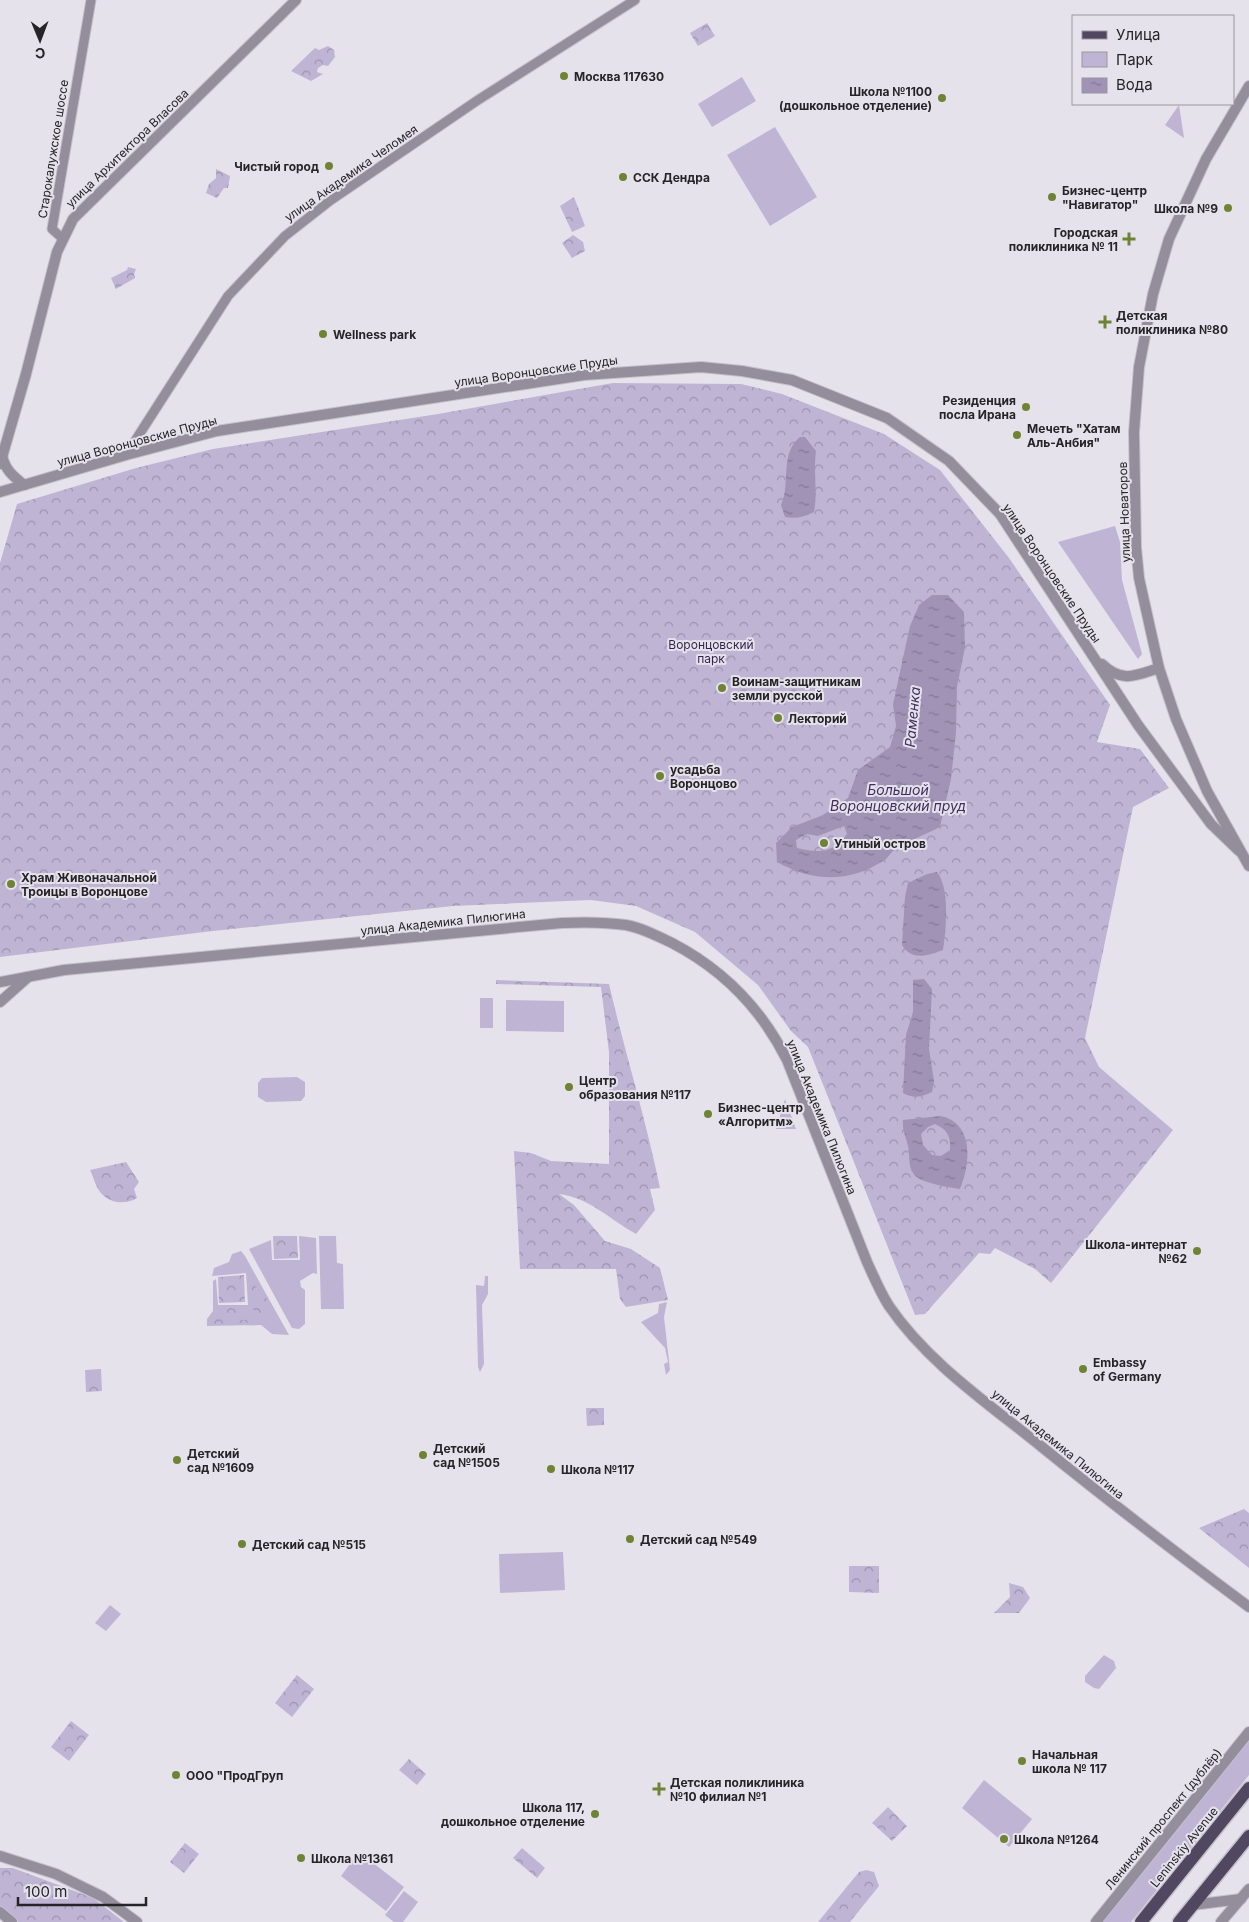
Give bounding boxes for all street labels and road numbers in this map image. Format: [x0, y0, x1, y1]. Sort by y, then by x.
street label: Старокалужское шоссе [35, 79, 71, 219]
street label: улица Архитектора Власова [63, 85, 191, 211]
street label: улица Академика Челомея [282, 121, 420, 225]
street label: улица Воронцовские Пруды [453, 352, 619, 390]
street label: улица Воронцовские Пруды [55, 412, 219, 470]
street label: улица Новаторов [1115, 461, 1133, 563]
street label: улица Воронцовские Пруды [1000, 501, 1104, 645]
street label: улица Академика Пилюгина [360, 906, 526, 938]
street label: улица Академика Пилюгина [784, 1037, 860, 1197]
street label: улица Академика Пилюгина [989, 1386, 1127, 1502]
street label: Ленинский проспект (дублёр) [1101, 1745, 1225, 1893]
street label: Leninskiy Avenue [1147, 1804, 1221, 1890]

